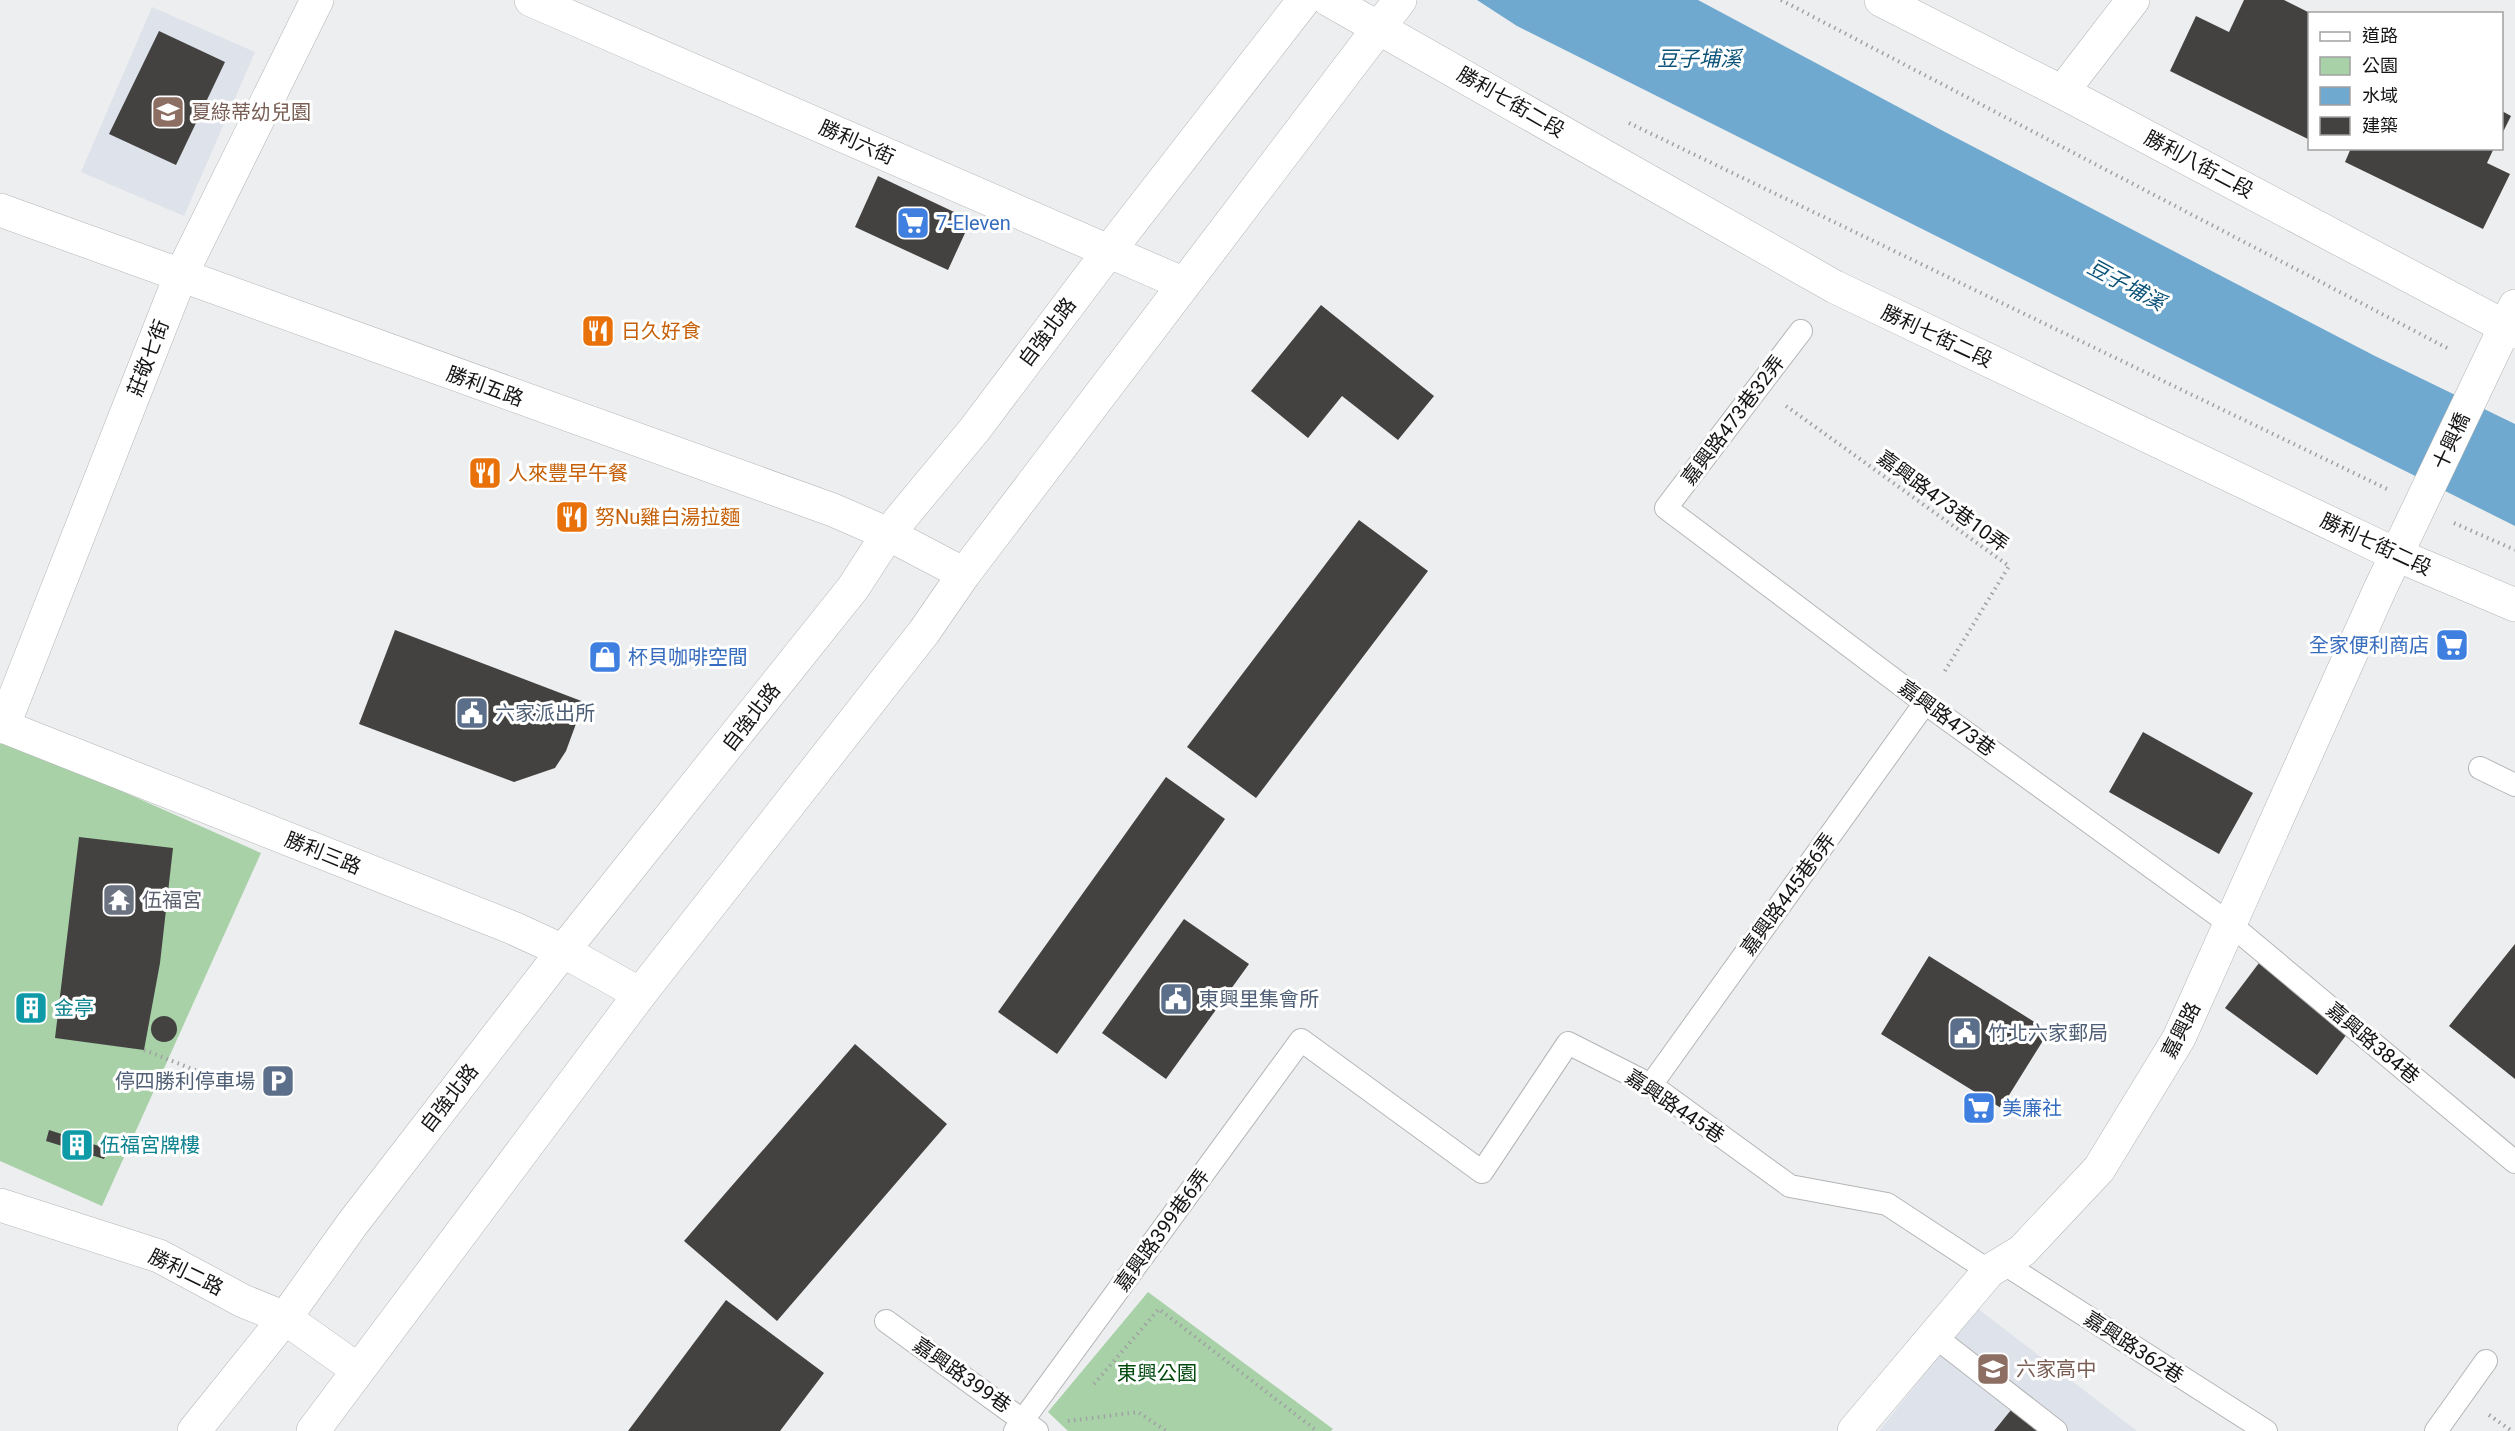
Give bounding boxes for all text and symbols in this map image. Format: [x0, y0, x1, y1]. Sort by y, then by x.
legend [2308, 12, 2503, 150]
text: 道路 [2362, 25, 2398, 46]
water label: 豆子埔溪 [1657, 47, 1744, 71]
text: 公園 [2362, 55, 2398, 76]
street label: 勝利七街二段 [1453, 62, 1569, 142]
text: 水域 [2362, 85, 2398, 106]
school or university icon: 夏綠蒂幼兒園 [150, 94, 186, 130]
place label: 夏綠蒂幼兒園 [191, 100, 311, 124]
street label: 勝利六街 [816, 115, 898, 169]
text: 建築 [2362, 115, 2398, 136]
street label: 勝利八街二段 [2140, 125, 2258, 203]
supermarket icon: 7-Eleven [895, 205, 931, 241]
place label: 7-Eleven [936, 211, 1011, 235]
water label: 豆子埔溪 [2083, 255, 2171, 317]
street label: 自強北路 [1013, 293, 1081, 371]
street label: 勝利七街二段 [1878, 300, 1996, 372]
restaurant icon: 日久好食 [580, 313, 616, 349]
street label: 莊敬七街 [122, 316, 174, 400]
place label: 日久好食 [621, 319, 701, 343]
street label: 嘉興路473巷32弄 [1676, 350, 1790, 490]
street label: 勝利五路 [443, 361, 527, 411]
street label: 十興橋 [2427, 409, 2475, 473]
street label: 嘉興路473巷10弄 [1873, 445, 2013, 557]
restaurant icon: 人來豐早午餐 [467, 455, 503, 491]
place label: 人來豐早午餐 [508, 461, 628, 485]
restaurant icon: 努Nu雞白湯拉麵 [554, 499, 590, 535]
place label: 努Nu雞白湯拉麵 [595, 505, 740, 529]
street label: 勝利七街二段 [2317, 508, 2435, 580]
supermarket icon: 全家便利商店 [2434, 627, 2470, 663]
place label: 全家便利商店 [2309, 633, 2429, 657]
shop icon: 杯貝咖啡空間 [587, 639, 623, 675]
place label: 杯貝咖啡空間 [628, 645, 748, 669]
street label: 嘉興路473巷 [1894, 675, 2000, 761]
street label: 自強北路 [717, 678, 785, 756]
public building icon: 六家派出所 [454, 695, 490, 731]
place label: 六家派出所 [495, 701, 595, 725]
street label: 勝利三路 [281, 827, 365, 879]
street label: 嘉興路445巷6弄 [1736, 828, 1840, 960]
temple icon: 伍福宮 [101, 882, 137, 918]
place label: 伍福宮 [142, 888, 202, 912]
public building icon: 東興里集會所 [1158, 981, 1194, 1017]
place label: 東興里集會所 [1199, 987, 1319, 1011]
building icon: 金亭 [13, 990, 49, 1026]
place label: 金亭 [54, 996, 94, 1020]
street label: 嘉興路384巷 [2322, 997, 2424, 1089]
street label: 嘉興路 [2157, 998, 2205, 1062]
public building icon: 竹北六家郵局 [1947, 1015, 1983, 1051]
place label: 竹北六家郵局 [1988, 1021, 2108, 1045]
street label: 自強北路 [415, 1059, 483, 1137]
parking icon: 停四勝利停車場 [260, 1063, 296, 1099]
street label: 嘉興路445巷 [1621, 1064, 1729, 1148]
place label: 停四勝利停車場 [115, 1069, 255, 1093]
supermarket icon: 美廉社 [1961, 1090, 1997, 1126]
place label: 美廉社 [2002, 1096, 2062, 1120]
building icon: 伍福宮牌樓 [59, 1127, 95, 1163]
place label: 伍福宮牌樓 [100, 1133, 200, 1157]
street label: 嘉興路399巷6弄 [1110, 1164, 1214, 1296]
street label: 勝利二路 [145, 1244, 227, 1300]
street label: 嘉興路362巷 [2080, 1306, 2188, 1388]
street label: 嘉興路399巷 [909, 1333, 1015, 1417]
school or university icon: 六家高中 [1975, 1351, 2011, 1387]
place label: 六家高中 [2016, 1357, 2096, 1381]
park label: 東興公園 [1117, 1361, 1197, 1385]

